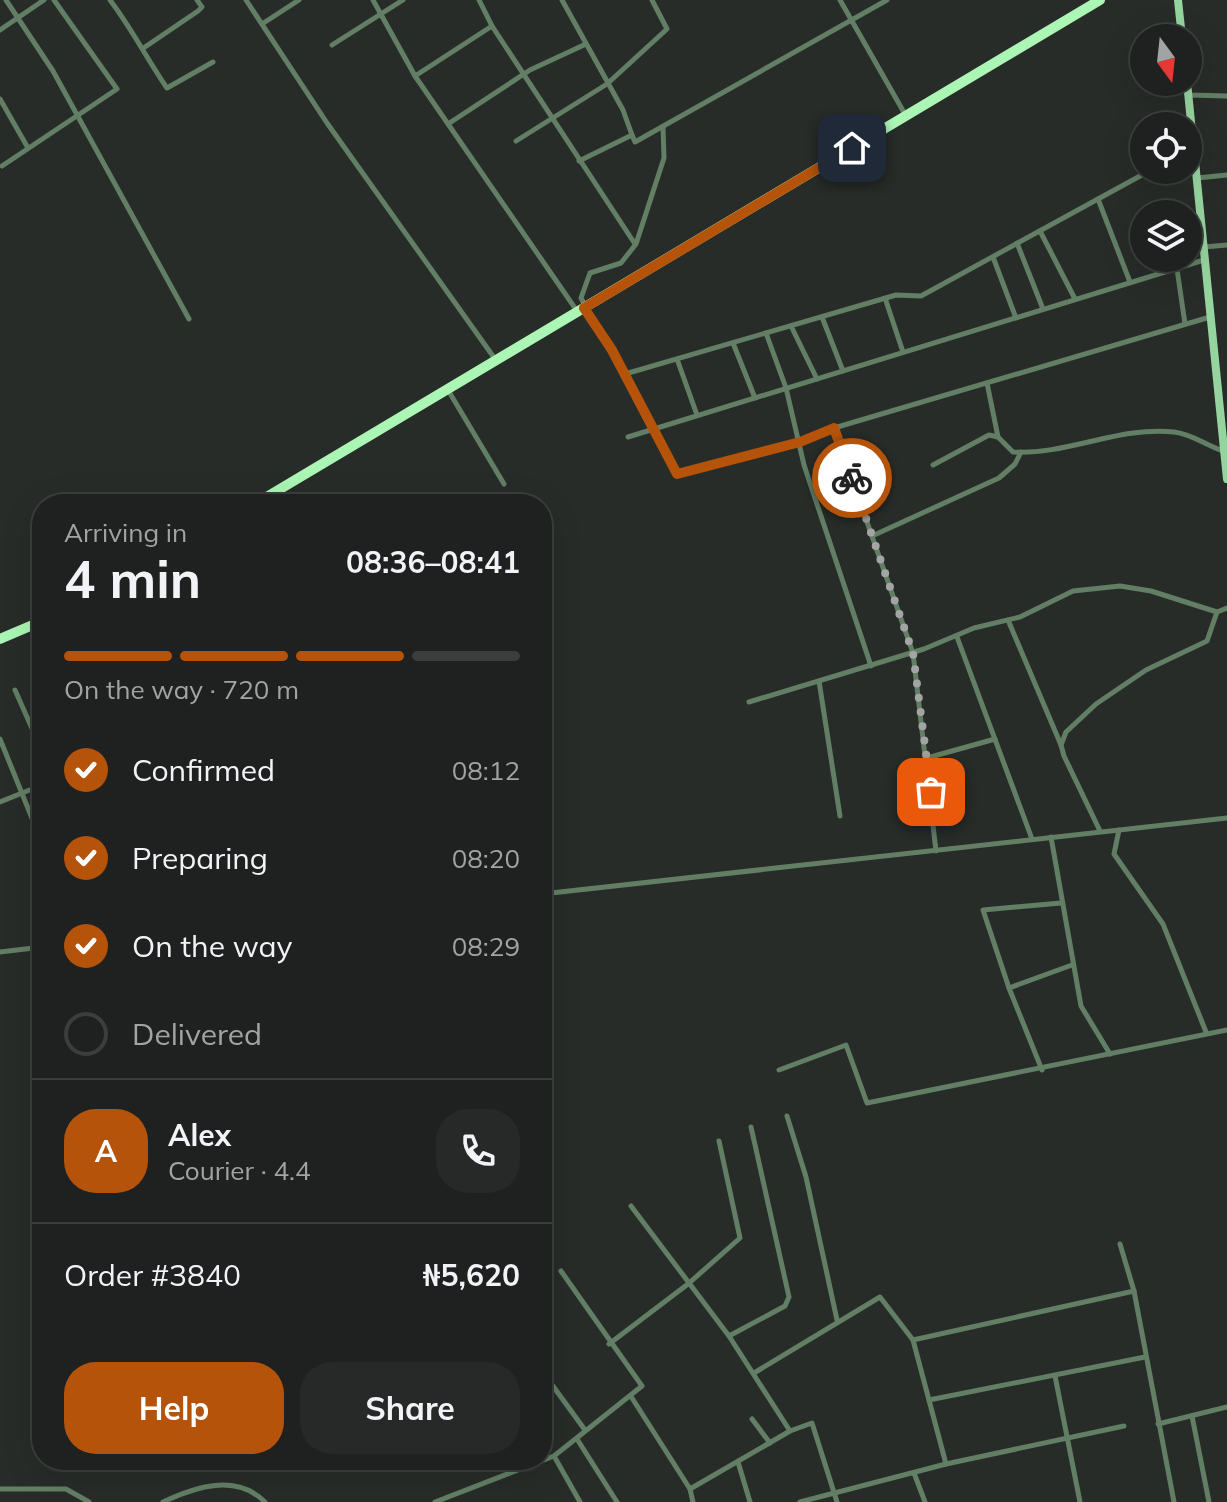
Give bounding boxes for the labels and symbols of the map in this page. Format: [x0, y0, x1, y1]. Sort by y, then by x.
north arrow [1130, 24, 1202, 96]
pin [818, 114, 886, 182]
courier [812, 438, 892, 518]
pin [897, 758, 965, 826]

